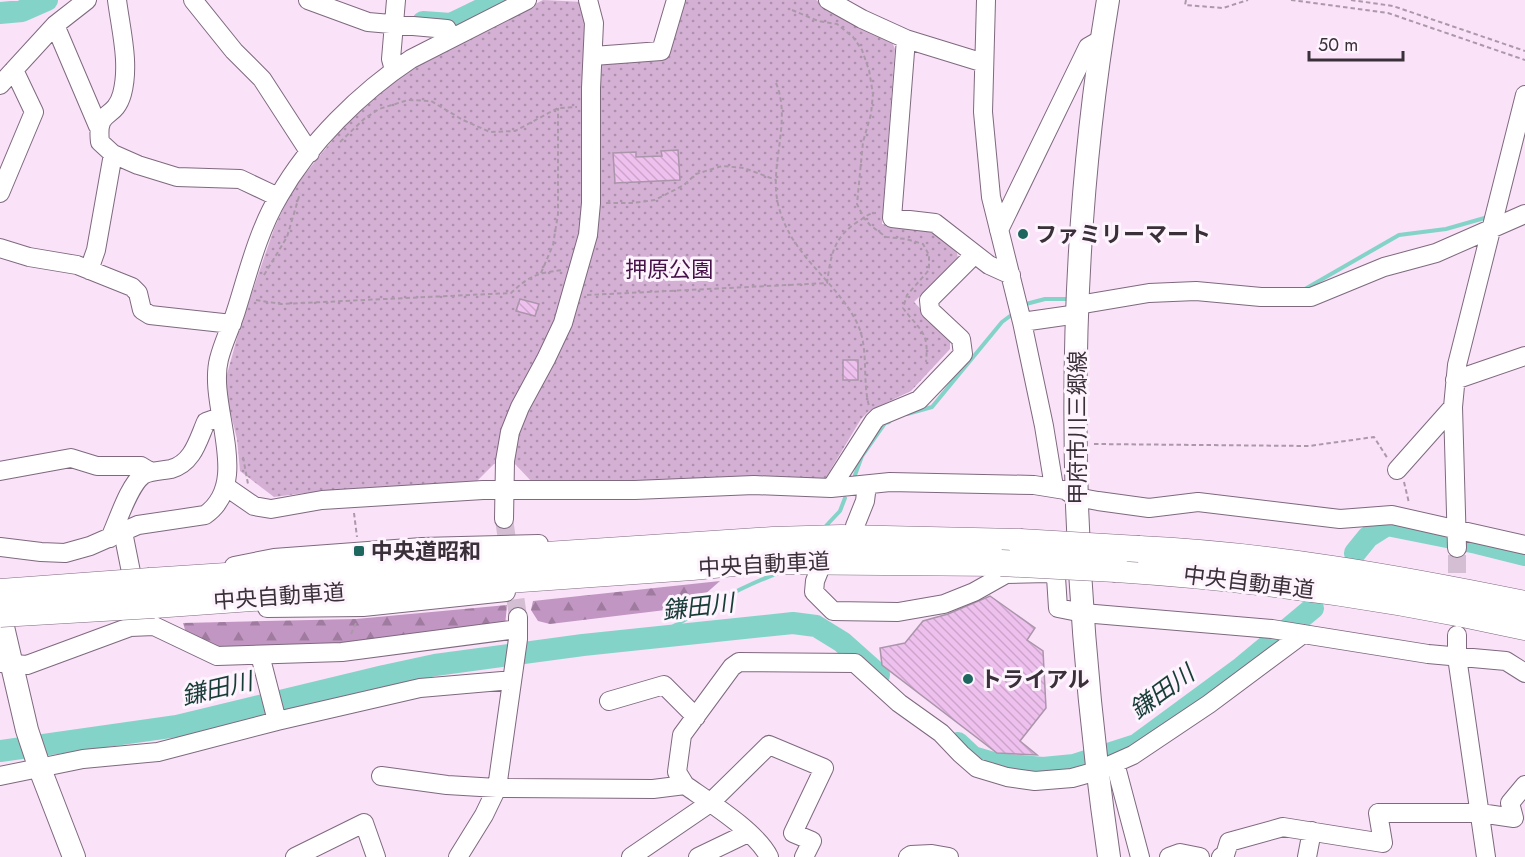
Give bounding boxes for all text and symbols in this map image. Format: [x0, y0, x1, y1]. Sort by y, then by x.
scale bar [1309, 24, 1404, 62]
text: 50 m [1318, 32, 1358, 58]
place label: ファミリーマート [1035, 218, 1211, 250]
marker: ファミリーマート [1016, 227, 1030, 241]
park label: 押原公園 [625, 253, 713, 285]
street label: 甲府市川三郷線 [1061, 351, 1093, 505]
place label: 中央道昭和 [371, 535, 481, 567]
marker: 中央道昭和 [352, 544, 366, 558]
street label: 中央自動車道 [697, 545, 831, 583]
street label: 中央自動車道 [1182, 558, 1316, 606]
street label: 中央自動車道 [212, 575, 346, 617]
water label: 鎌田川 [660, 584, 739, 628]
water label: 鎌田川 [1122, 655, 1204, 727]
water label: 鎌田川 [178, 663, 259, 714]
place label: トライアル [980, 663, 1090, 695]
marker: トライアル [961, 672, 975, 686]

